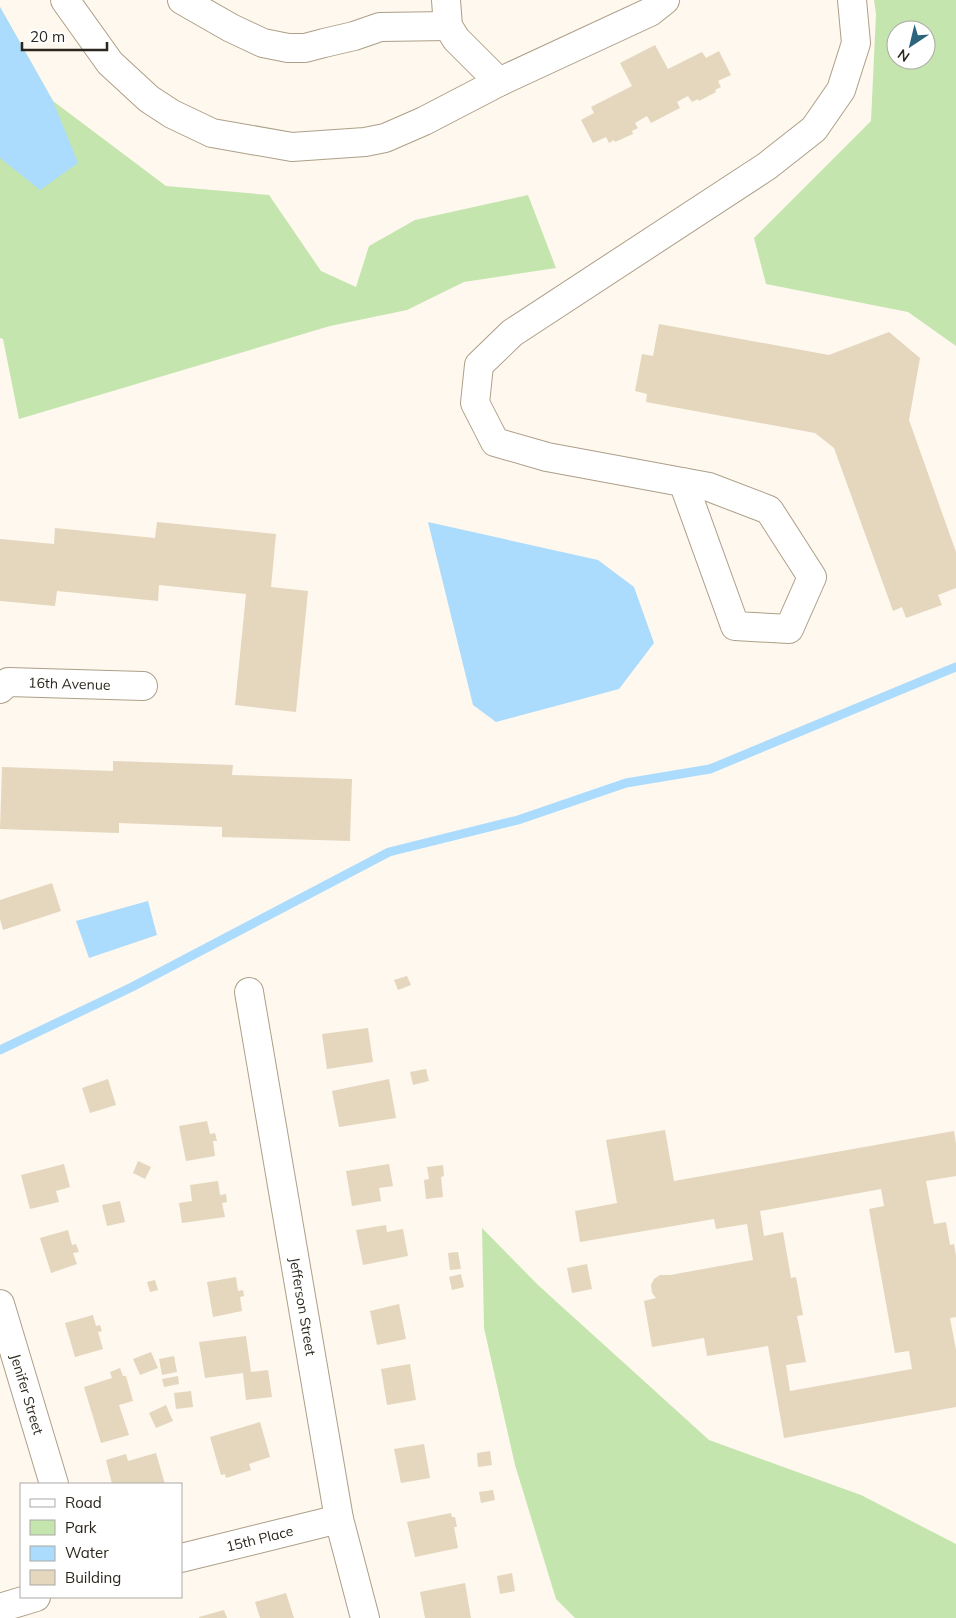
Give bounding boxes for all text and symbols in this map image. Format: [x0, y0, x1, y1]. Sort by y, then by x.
scale bar [22, 20, 108, 52]
north arrow [886, 20, 936, 70]
text: 20 m [30, 27, 65, 46]
text: N [894, 45, 913, 66]
street label: 16th Avenue [28, 674, 111, 694]
street label: Jefferson Street [285, 1256, 320, 1357]
street label: Jenifer Street [6, 1351, 48, 1437]
legend [20, 1483, 182, 1598]
text: Road [65, 1493, 102, 1512]
text: Park [65, 1518, 97, 1537]
street label: 15th Place [224, 1522, 295, 1556]
text: Water [65, 1543, 109, 1562]
text: Building [65, 1568, 121, 1587]

